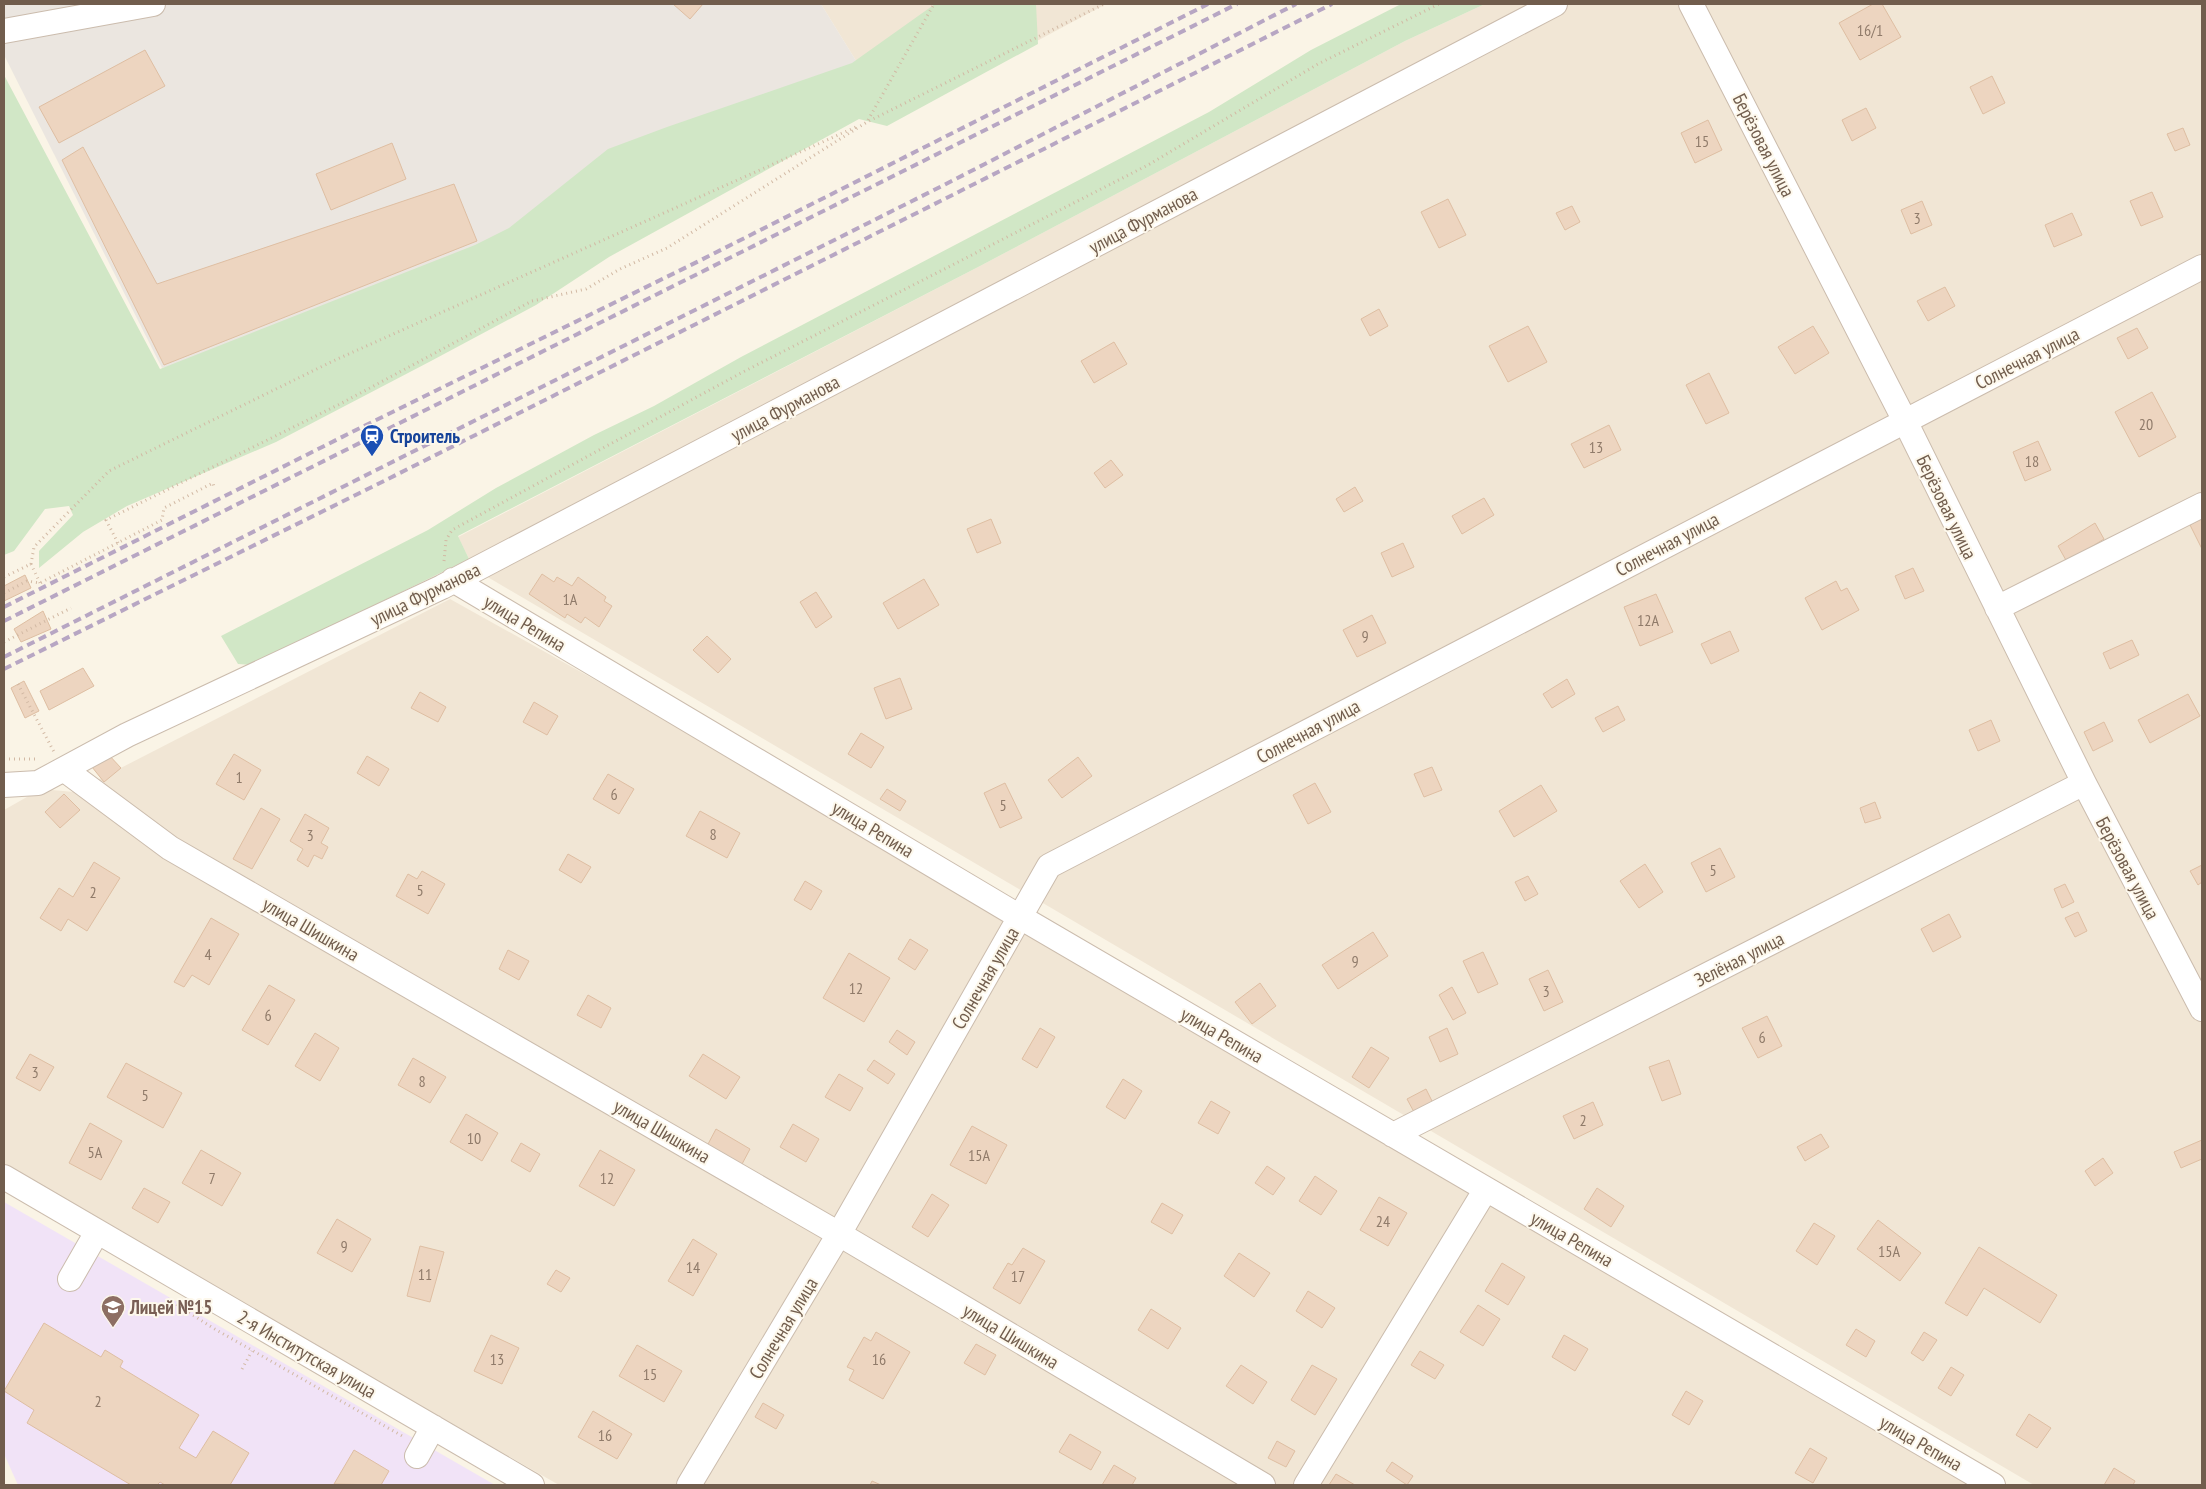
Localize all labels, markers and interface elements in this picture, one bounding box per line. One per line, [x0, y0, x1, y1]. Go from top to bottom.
house number: 16/1 [1857, 20, 1883, 40]
street label: Берёзовая улица [1728, 89, 1800, 201]
house number: 15 [1695, 131, 1709, 151]
street label: улица Фурманова [1085, 181, 1201, 259]
house number: 3 [1913, 208, 1921, 228]
street label: Солнечная улица [1971, 321, 2083, 395]
street label: улица Фурманова [727, 369, 843, 447]
house number: 20 [2139, 414, 2153, 434]
station icon: Строитель [359, 423, 385, 457]
place label: Строитель [390, 424, 460, 448]
house number: 13 [1589, 437, 1603, 457]
street label: Берёзовая улица [1911, 451, 1983, 563]
house number: 18 [2025, 451, 2039, 471]
street label: Солнечная улица [1611, 507, 1723, 581]
street label: улица Фурманова [366, 557, 484, 631]
street label: улица Репина [480, 589, 570, 657]
house number: 1А [563, 589, 578, 609]
house number: 12А [1637, 610, 1659, 630]
house number: 9 [1361, 626, 1369, 646]
street label: Солнечная улица [1252, 694, 1364, 768]
house number: 1 [235, 767, 243, 787]
house number: 6 [610, 784, 618, 804]
street label: улица Репина [828, 795, 918, 863]
house number: 5 [999, 795, 1007, 815]
street label: Берёзовая улица [2091, 813, 2165, 923]
house number: 8 [709, 824, 717, 844]
house number: 3 [306, 825, 314, 845]
house number: 5 [1709, 860, 1717, 880]
house number: 5 [416, 880, 424, 900]
house number: 2 [89, 882, 97, 902]
street label: улица Шишкина [258, 892, 364, 966]
street label: Солнечная улица [946, 923, 1024, 1033]
street label: Зелёная улица [1690, 926, 1788, 992]
house number: 4 [204, 944, 212, 964]
house number: 9 [1351, 951, 1359, 971]
house number: 12 [849, 978, 863, 998]
house number: 3 [1542, 981, 1550, 1001]
street label: улица Репина [1176, 1002, 1268, 1068]
house number: 6 [264, 1005, 272, 1025]
house number: 6 [1758, 1027, 1766, 1047]
house number: 3 [31, 1062, 39, 1082]
house number: 8 [418, 1071, 426, 1091]
house number: 5 [141, 1085, 149, 1105]
street label: улица Шишкина [609, 1094, 715, 1168]
house number: 2 [1579, 1110, 1587, 1130]
house number: 10 [467, 1128, 481, 1148]
house number: 5А [88, 1142, 103, 1162]
house number: 15А [968, 1145, 990, 1165]
house number: 7 [208, 1168, 216, 1188]
house number: 12 [600, 1168, 614, 1188]
street label: улица Репина [1526, 1206, 1618, 1272]
house number: 24 [1376, 1211, 1390, 1231]
house number: 9 [340, 1236, 348, 1256]
house number: 15А [1878, 1241, 1900, 1261]
house number: 14 [686, 1257, 700, 1277]
house number: 11 [418, 1264, 432, 1284]
house number: 17 [1011, 1266, 1025, 1286]
street label: Солнечная улица [743, 1273, 823, 1383]
school or university icon: Лицей №15 [100, 1294, 126, 1328]
place label: Лицей №15 [129, 1295, 212, 1319]
street label: улица Шишкина [959, 1298, 1063, 1374]
street label: 2-я Институтская улица [233, 1305, 381, 1403]
house number: 13 [490, 1349, 504, 1369]
house number: 16 [872, 1349, 886, 1369]
house number: 15 [643, 1364, 657, 1384]
house number: 2 [94, 1391, 102, 1411]
street label: улица Репина [1875, 1410, 1967, 1476]
house number: 16 [598, 1425, 612, 1445]

